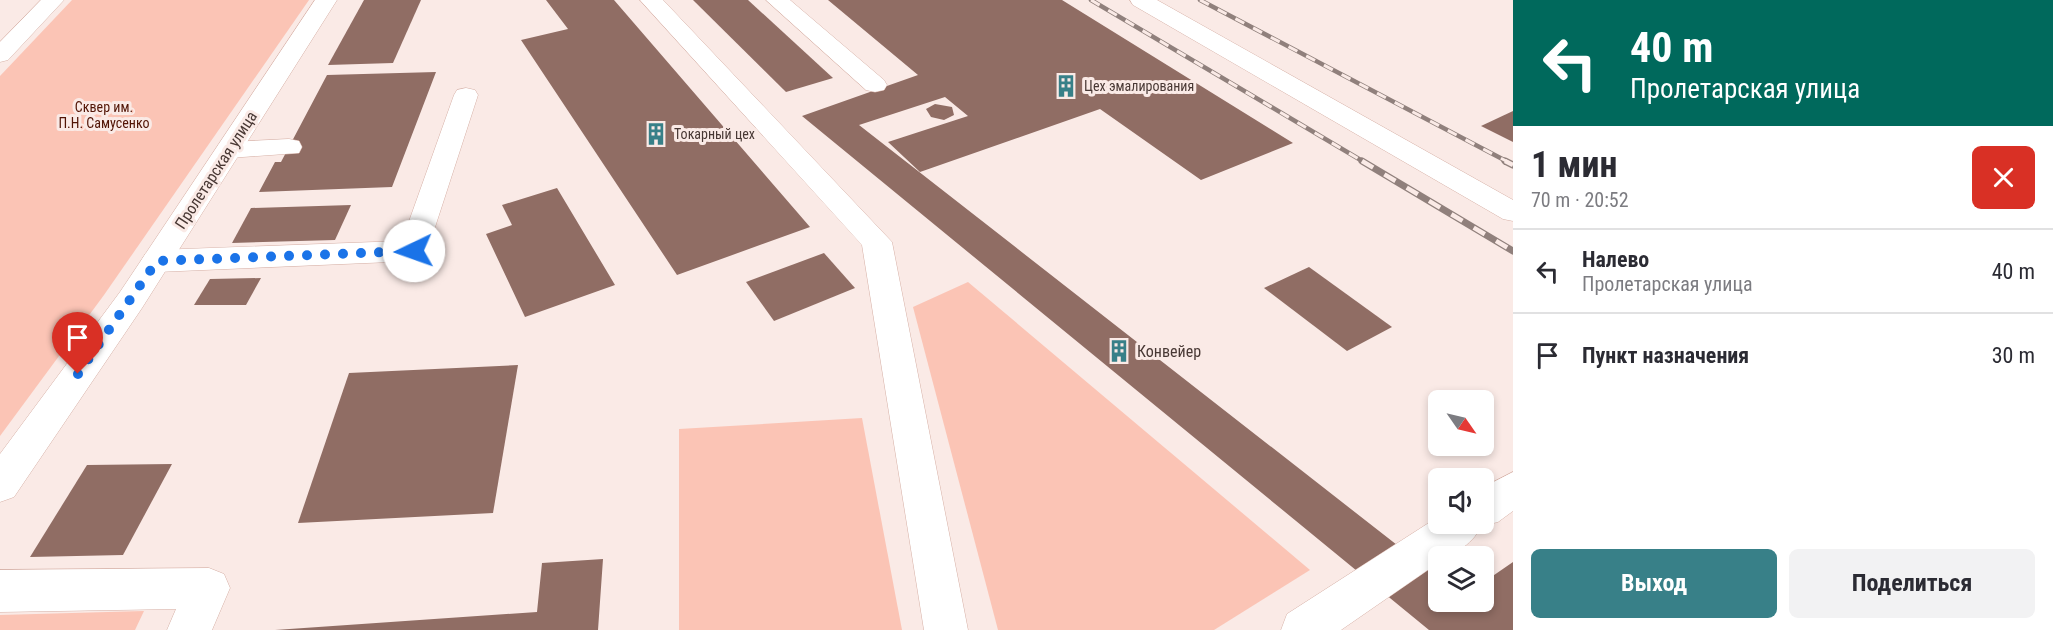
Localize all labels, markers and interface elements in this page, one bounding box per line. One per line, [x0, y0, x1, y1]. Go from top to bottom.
text: 40 m [1630, 23, 1713, 72]
icon: left [1531, 24, 1609, 102]
building icon: Цех эмалирования [1053, 73, 1079, 99]
text: Пролетарская улица [1630, 73, 1860, 105]
place label: Цех эмалирования [1084, 78, 1194, 94]
park label: Сквер им. П.Н. Самусенко [58, 99, 150, 131]
street label: Пролетарская улица [171, 108, 261, 232]
building icon: Токарный цех [643, 121, 669, 147]
place label: Токарный цех [674, 126, 755, 142]
text: 1 мин [1531, 144, 1617, 186]
button: close [1972, 146, 2035, 209]
text: 70 m · 20:52 [1531, 188, 1629, 212]
position arrow [382, 219, 446, 283]
text: Налево [1582, 247, 1649, 272]
icon: left [1531, 255, 1564, 288]
text: 40 m [1992, 259, 2035, 284]
text: Пролетарская улица [1582, 272, 1752, 296]
pin [52, 312, 103, 374]
icon: arrive [61, 321, 94, 354]
building icon: Конвейер [1106, 338, 1132, 364]
icon: arrive [1531, 339, 1564, 372]
place label: Конвейер [1137, 342, 1201, 361]
text: Пункт назначения [1582, 343, 1749, 368]
text: 30 m [1992, 343, 2035, 368]
north arrow [1428, 390, 1494, 456]
map controls [1428, 390, 1494, 612]
button: sound [1428, 468, 1494, 534]
button: layers [1428, 546, 1494, 612]
button: Выход [1531, 549, 1777, 618]
button: Поделиться [1789, 549, 2035, 618]

